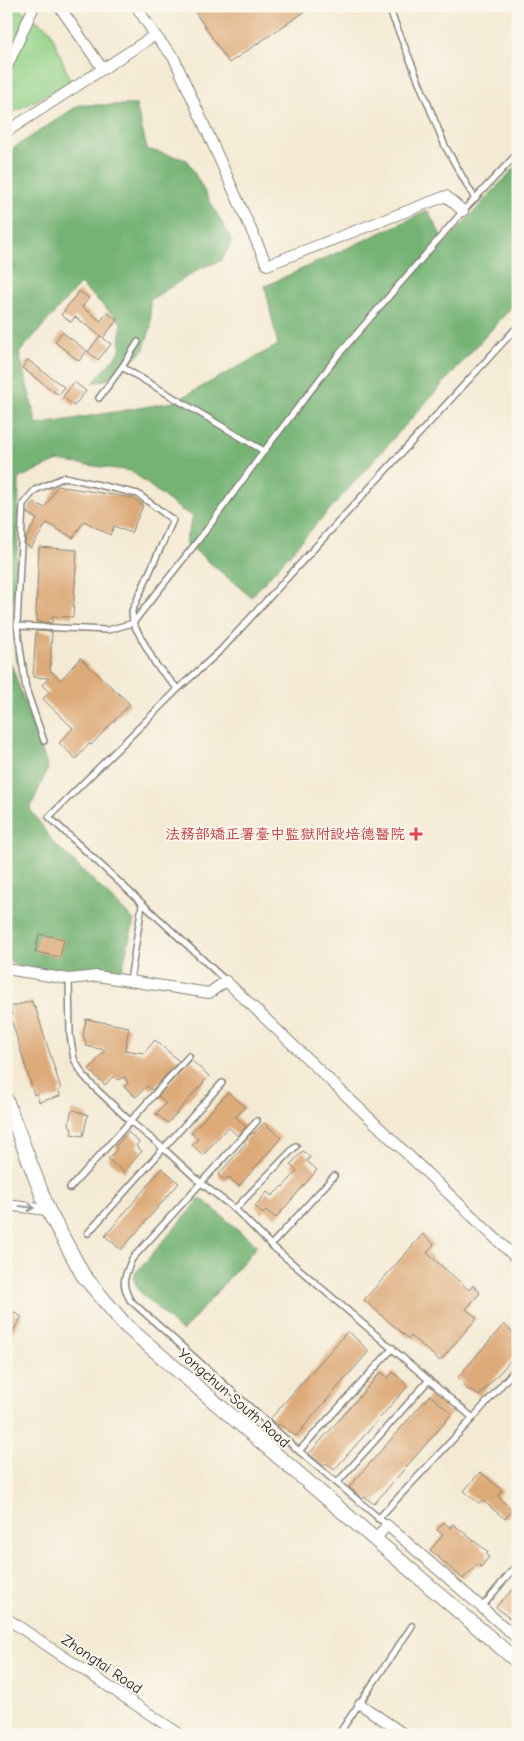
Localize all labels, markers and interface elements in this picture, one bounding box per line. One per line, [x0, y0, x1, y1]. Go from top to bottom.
place label: 法務部矯正署臺中監獄附設培德醫院 [165, 825, 405, 843]
marker: 法務部矯正署臺中監獄附設培德醫院 [409, 827, 423, 841]
one-way arrow [19, 1203, 35, 1213]
street label: Yongchun South Road [174, 1345, 294, 1451]
street label: Zhongtai Road [58, 1630, 146, 1698]

